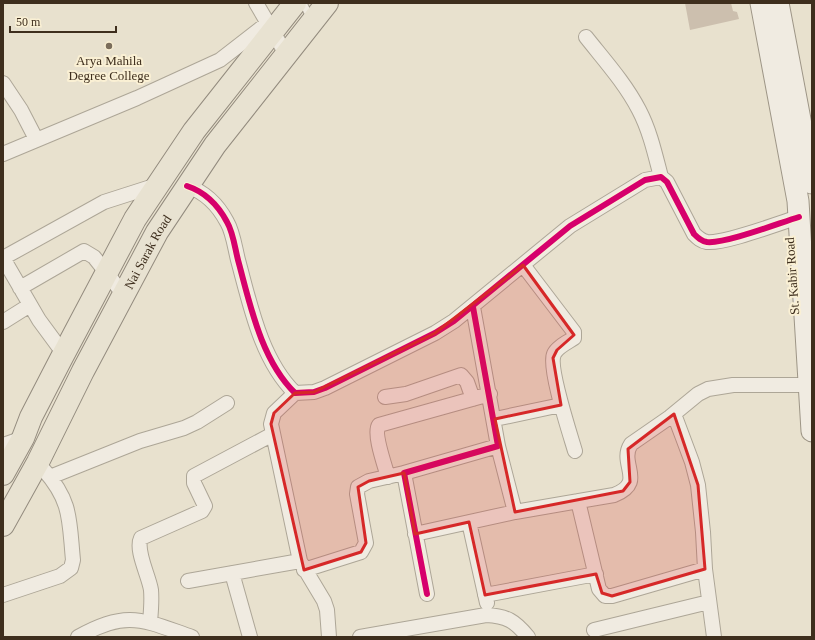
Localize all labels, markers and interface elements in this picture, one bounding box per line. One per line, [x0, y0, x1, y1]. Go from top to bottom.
scale bar [10, 8, 116, 34]
text: 50 m [16, 15, 41, 29]
marker: Arya Mahila Degree College [104, 41, 114, 51]
place label: Arya Mahila Degree College [68, 53, 150, 83]
street label: Nai Sarak Road [121, 212, 174, 291]
street label: St. Kabir Road [782, 236, 802, 315]

